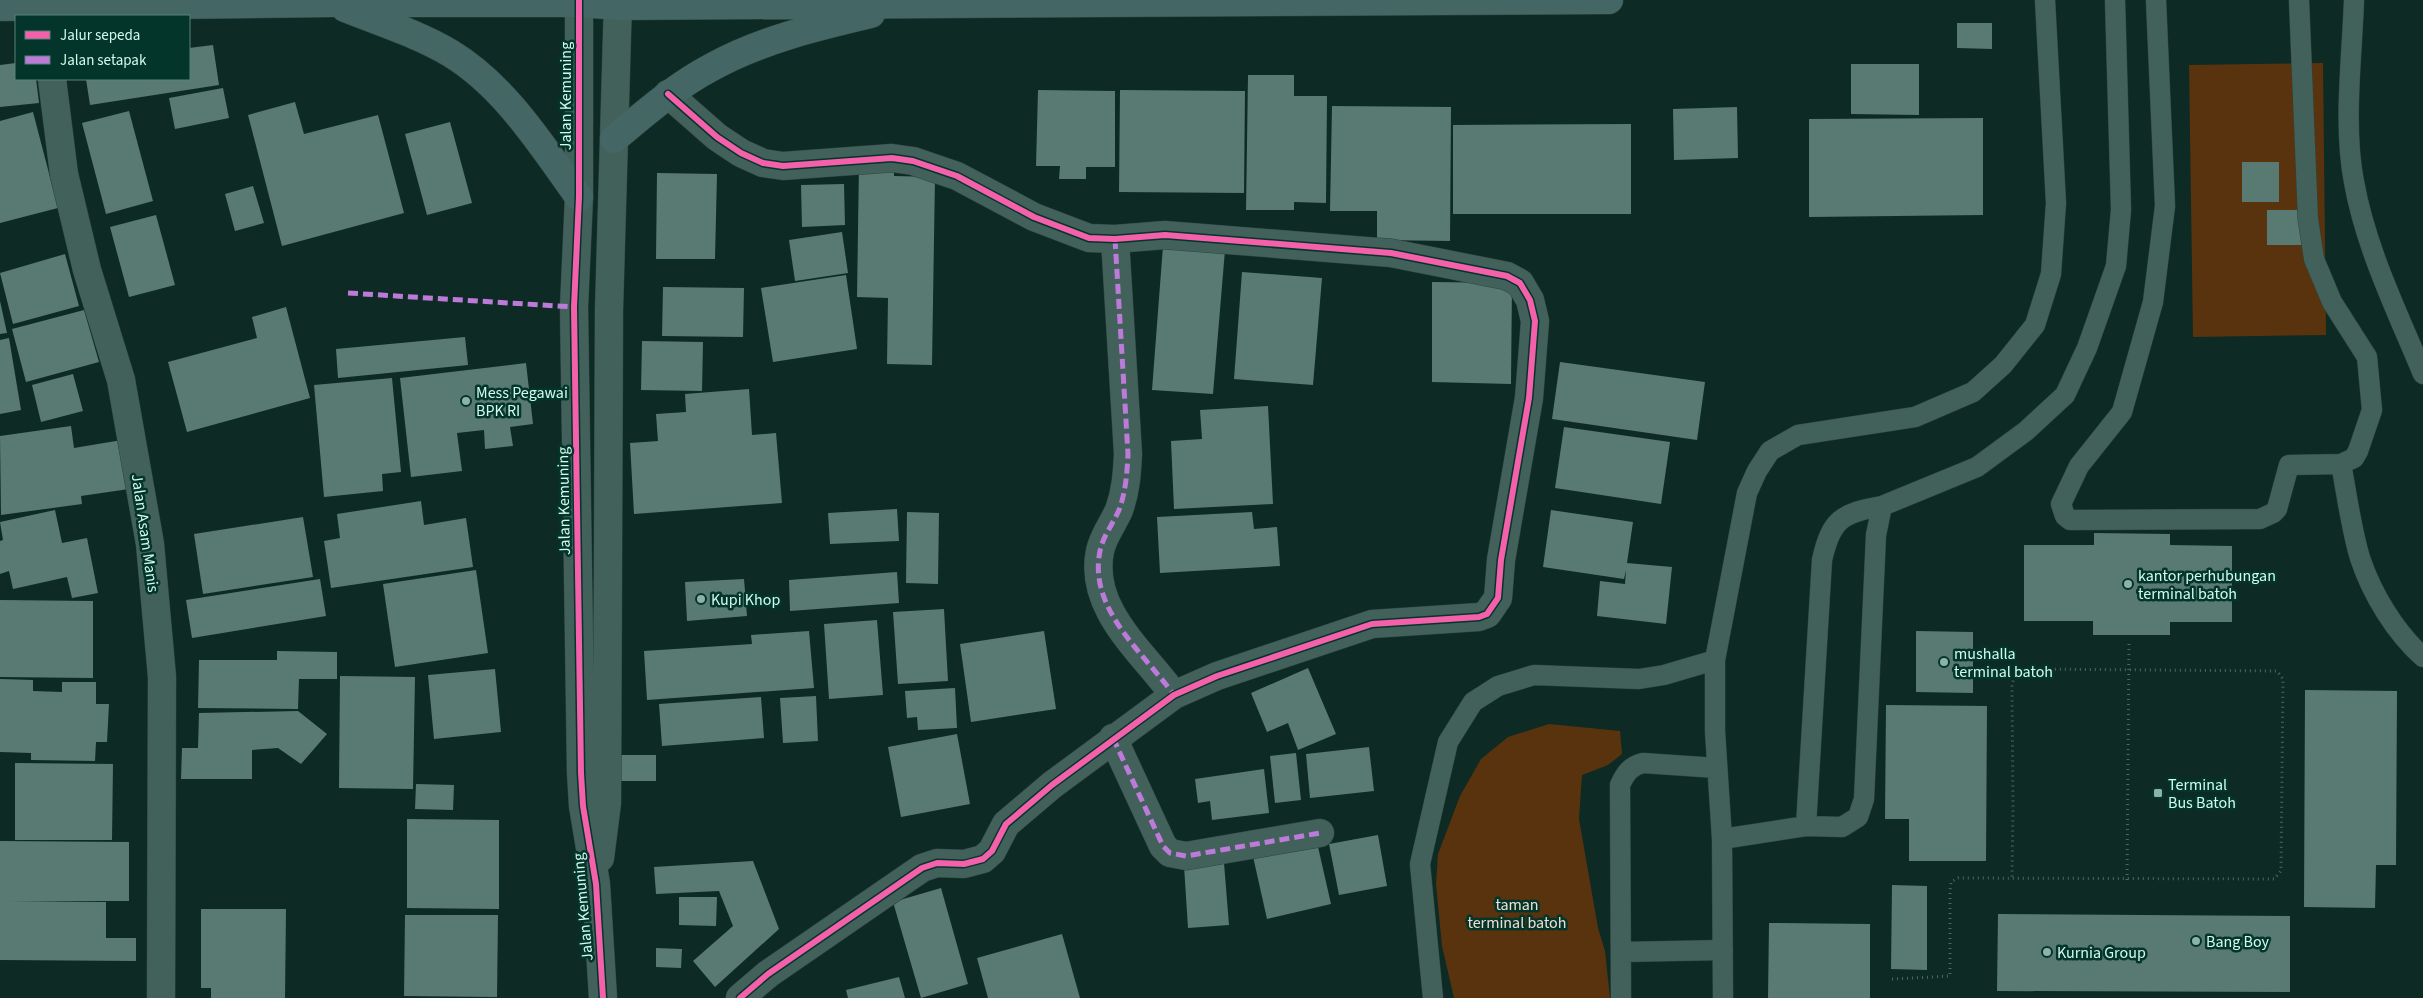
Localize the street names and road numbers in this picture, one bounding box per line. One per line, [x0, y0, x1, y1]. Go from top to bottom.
street label: Jalan Kemuning [555, 42, 577, 150]
street label: Jalan Kemuning [552, 447, 576, 555]
street label: Jalan Asam Manis [126, 473, 164, 594]
street label: Jalan Kemuning [567, 852, 599, 962]

